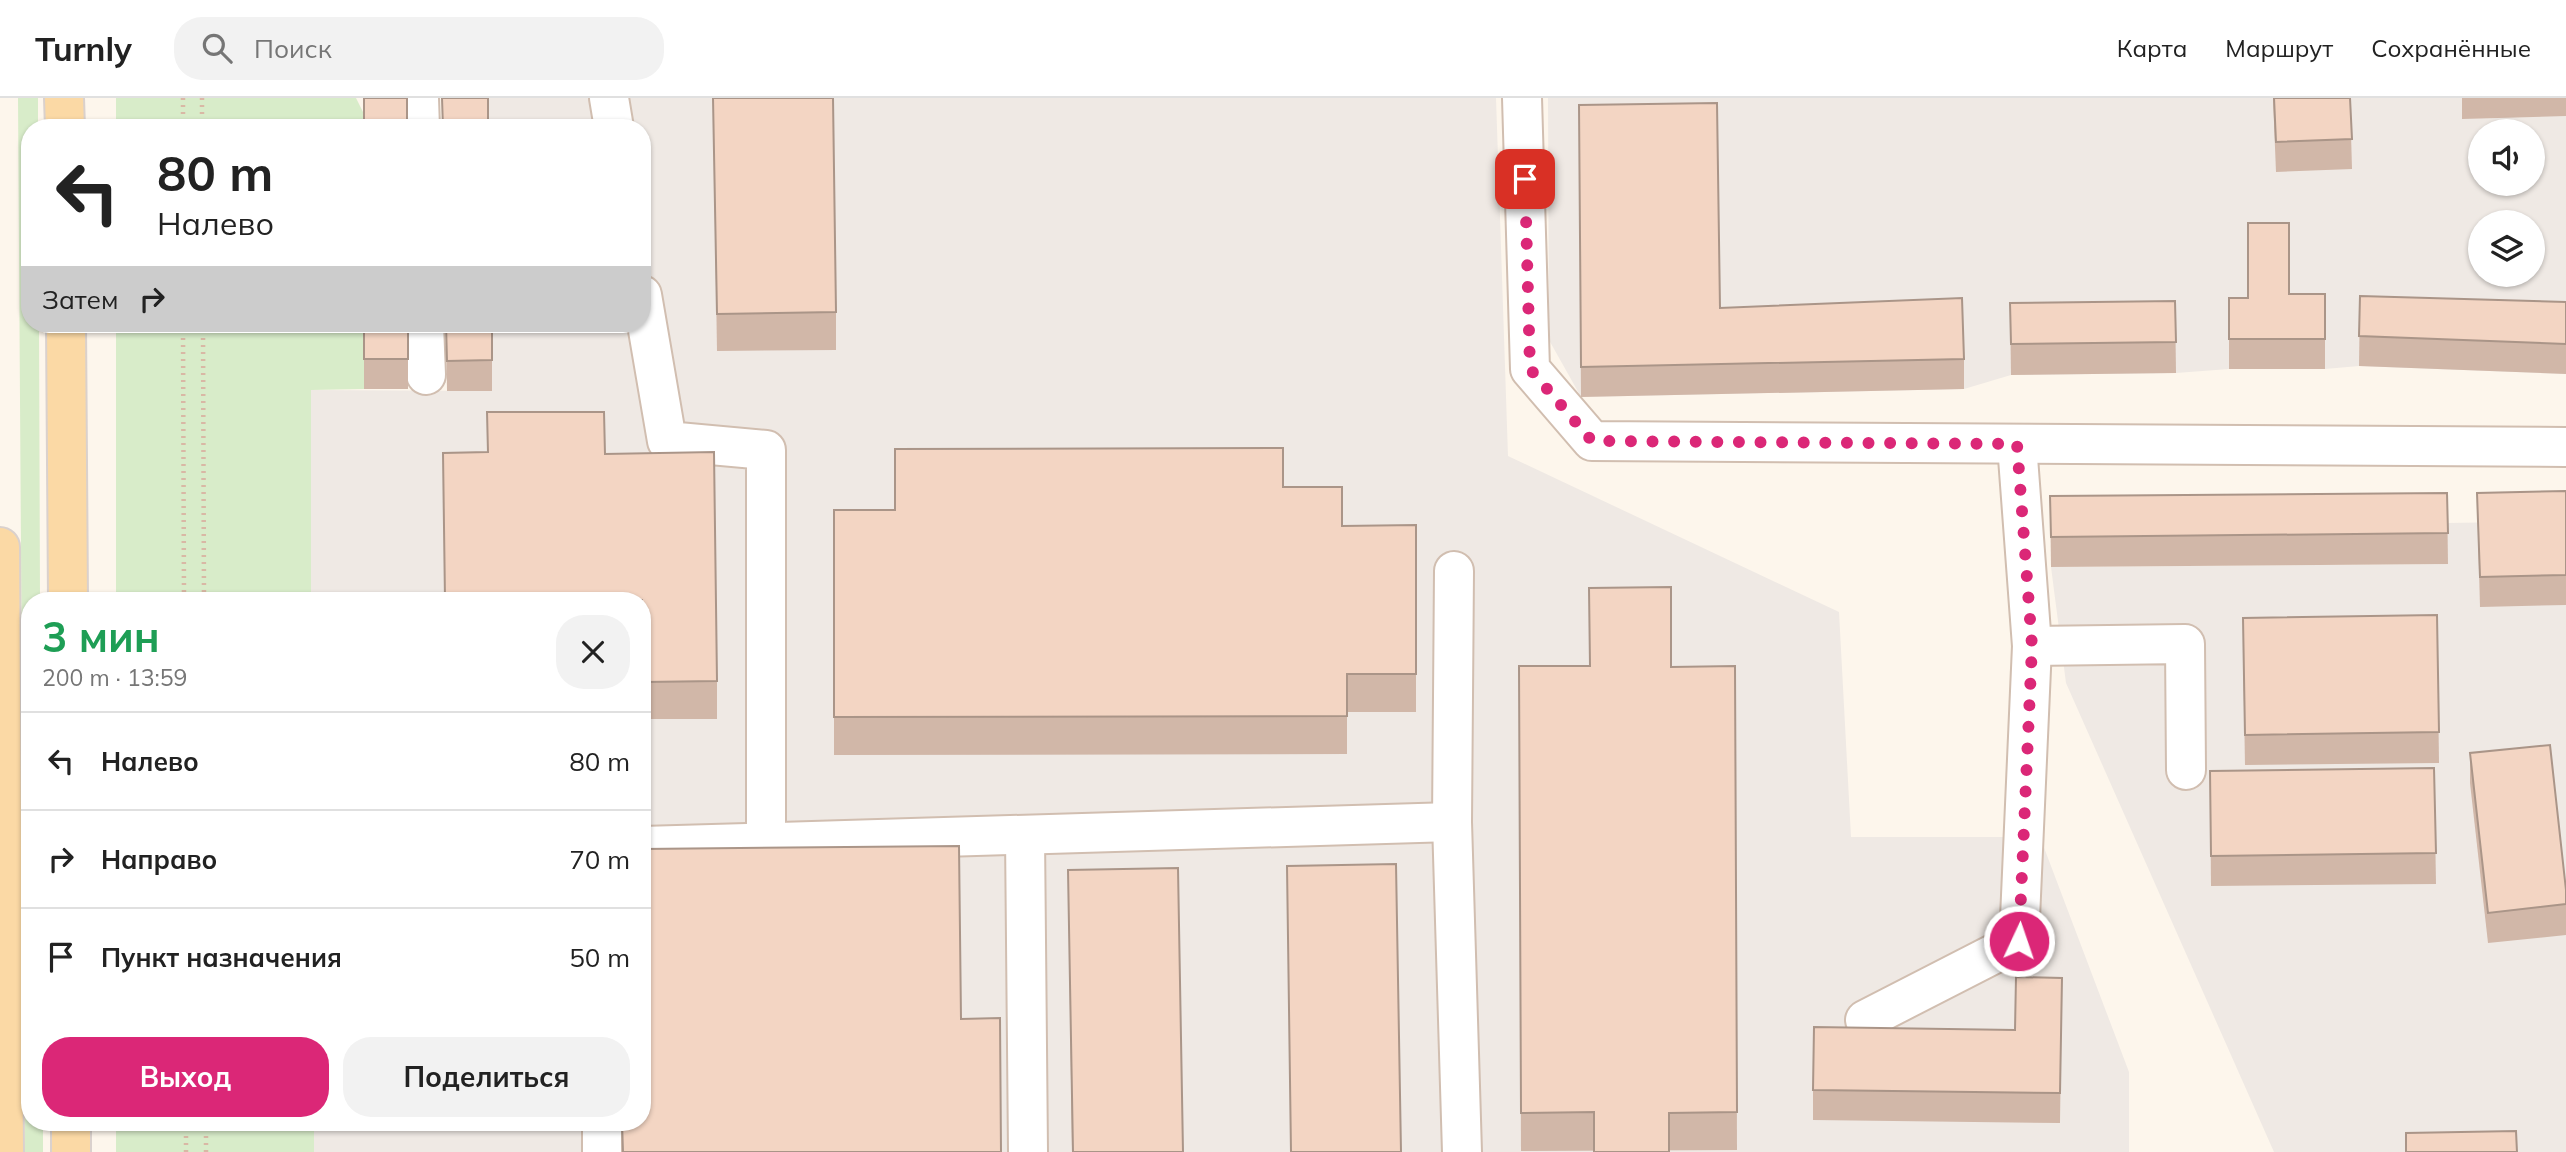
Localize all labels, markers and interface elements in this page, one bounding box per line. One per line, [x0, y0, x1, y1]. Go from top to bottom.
search box [174, 17, 664, 80]
text: Turnly [35, 28, 132, 69]
icon: search [198, 29, 236, 67]
text: Поиск [254, 32, 332, 65]
text: Карта [2117, 33, 2187, 63]
text: Маршрут [2225, 33, 2333, 63]
text: Сохранённые [2371, 33, 2531, 63]
map controls [2468, 119, 2545, 287]
button: sound [2468, 119, 2545, 196]
text: 80 m [157, 142, 273, 203]
icon: left [42, 147, 133, 238]
pin [1495, 149, 1555, 209]
icon: arrive [1506, 160, 1544, 198]
text: Налево [157, 203, 274, 243]
button: layers [2468, 210, 2545, 287]
icon: right [133, 280, 171, 318]
text: Затем [42, 283, 119, 316]
text: 3 мин [42, 610, 160, 663]
button: close [556, 615, 630, 689]
text: 200 m · 13:59 [42, 663, 187, 692]
icon: left [42, 742, 80, 780]
text: Налево [101, 745, 199, 778]
text: 80 m [569, 745, 630, 778]
icon: right [42, 840, 80, 878]
text: Направо [101, 843, 217, 876]
text: 70 m [569, 843, 630, 876]
position arrow [1982, 904, 2056, 978]
icon: arrive [42, 938, 80, 976]
text: Пункт назначения [101, 941, 342, 974]
text: 50 m [569, 941, 630, 974]
button: Выход [42, 1037, 329, 1117]
button: Поделиться [343, 1037, 630, 1117]

